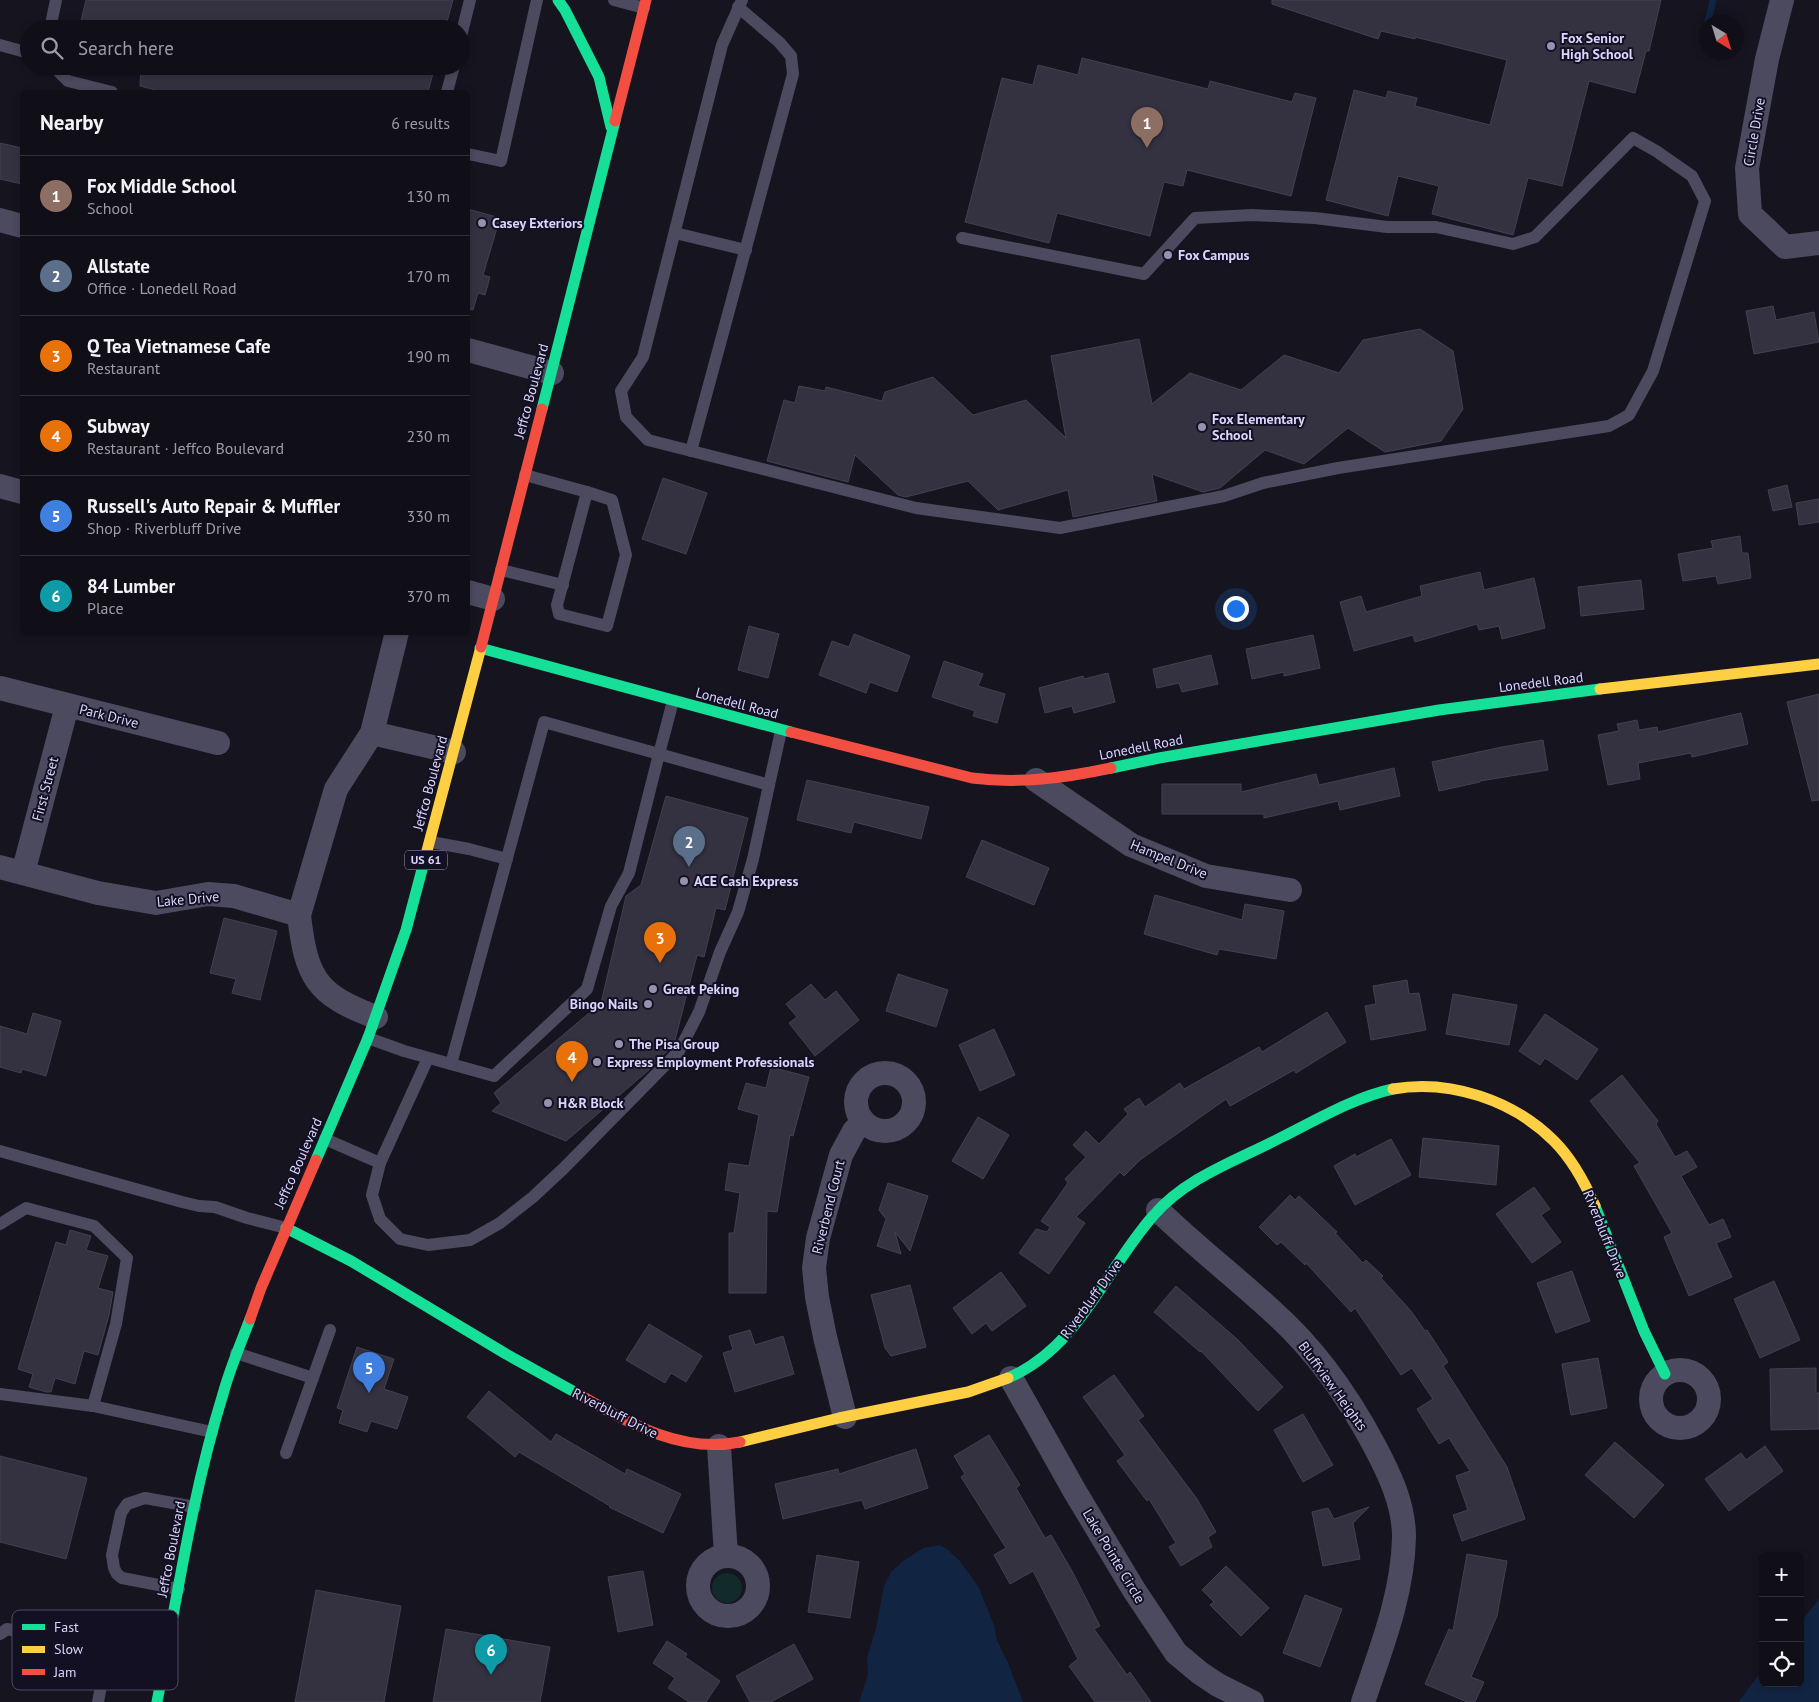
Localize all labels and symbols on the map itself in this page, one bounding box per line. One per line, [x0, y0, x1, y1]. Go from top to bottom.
north arrow [1699, 15, 1744, 60]
place label: Fox Senior High School [1561, 29, 1634, 63]
marker: Fox Senior High School [1545, 40, 1557, 52]
street label: Circle Drive [1739, 96, 1769, 168]
pin: 1 [1131, 107, 1163, 148]
place label: Casey Exteriors [492, 214, 583, 232]
marker: Casey Exteriors [476, 217, 488, 229]
place label: Fox Campus [1178, 246, 1250, 264]
marker: Fox Campus [1162, 249, 1174, 261]
street label: Jeffco Boulevard [509, 342, 552, 441]
place label: Fox Elementary School [1212, 410, 1305, 444]
marker: Fox Elementary School [1196, 421, 1208, 433]
your location [1223, 596, 1249, 622]
street label: Lonedell Road [1498, 668, 1584, 696]
street label: Lonedell Road [694, 683, 780, 723]
street label: Park Drive [77, 700, 141, 732]
street label: Lonedell Road [1098, 730, 1184, 764]
street label: Jeffco Boulevard [408, 734, 451, 833]
street label: First Street [28, 755, 62, 823]
pin: 2 [673, 826, 705, 867]
street label: Hampel Drive [1128, 835, 1210, 883]
road number: US 61 [405, 850, 447, 870]
place label: ACE Cash Express [694, 872, 798, 890]
marker: ACE Cash Express [678, 875, 690, 887]
street label: Lake Drive [156, 887, 220, 911]
pin: 3 [644, 922, 676, 963]
place label: Great Peking [663, 980, 739, 998]
marker: Great Peking [647, 983, 659, 995]
place label: Bingo Nails [570, 995, 638, 1013]
marker: Bingo Nails [642, 998, 654, 1010]
place label: The Pisa Group [629, 1035, 720, 1053]
marker: The Pisa Group [613, 1038, 625, 1050]
pin: 4 [556, 1041, 588, 1082]
place label: Express Employment Professionals [607, 1053, 815, 1071]
marker: Express Employment Professionals [591, 1056, 603, 1068]
place label: H&R Block [558, 1094, 623, 1112]
marker: H&R Block [542, 1097, 554, 1109]
street label: Jeffco Boulevard [270, 1115, 326, 1212]
street label: Riverbend Court [808, 1158, 848, 1256]
street label: Riverbluff Drive [1579, 1187, 1631, 1281]
street label: Riverbluff Drive [1056, 1256, 1126, 1342]
street label: Bluffview Heights [1295, 1338, 1371, 1434]
pin: 5 [353, 1352, 385, 1393]
street label: Riverbluff Drive [569, 1384, 661, 1442]
street label: Jeffco Boulevard [153, 1500, 189, 1599]
street label: Lake Pointe Circle [1079, 1506, 1149, 1606]
legend [12, 1610, 178, 1690]
text: Fast [54, 1618, 79, 1636]
pin: 6 [475, 1634, 507, 1675]
text: Slow [54, 1640, 84, 1658]
text: Jam [53, 1663, 76, 1681]

